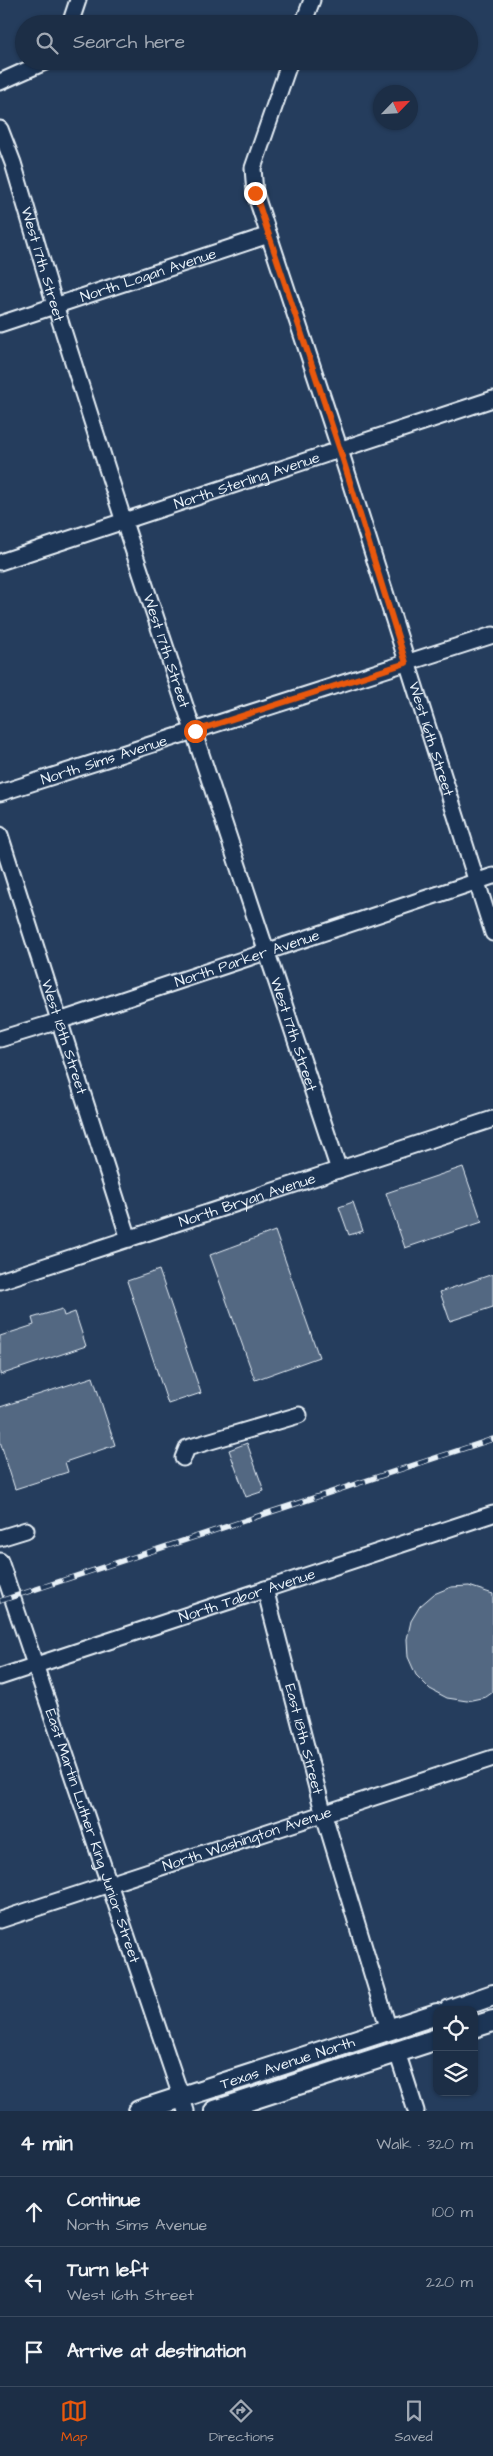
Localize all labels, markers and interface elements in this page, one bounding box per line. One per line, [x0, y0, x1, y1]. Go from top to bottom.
search box [15, 15, 478, 70]
icon: search [33, 29, 61, 57]
text: Search here [73, 29, 185, 56]
north arrow [373, 85, 418, 130]
route end [244, 182, 267, 205]
street label: West 17th Street [16, 204, 70, 324]
street label: North Logan Avenue [77, 243, 219, 308]
street label: North Sterling Avenue [171, 447, 323, 515]
street label: West 17th Street [138, 591, 195, 711]
street label: West 16th Street [403, 679, 459, 799]
route start [184, 720, 207, 743]
street label: North Sims Avenue [38, 730, 170, 790]
street label: North Parker Avenue [172, 925, 322, 993]
street label: West 17th Street [265, 975, 322, 1094]
street label: West 18th Street [36, 977, 92, 1097]
street label: North Bryan Avenue [176, 1168, 318, 1233]
street label: North Tabor Avenue [176, 1564, 318, 1628]
street label: East 18th Street [279, 1681, 328, 1797]
street label: East Martin Luther King Junior Street [40, 1706, 145, 1966]
street label: North Washington Avenue [160, 1802, 334, 1877]
map controls [433, 2006, 478, 2096]
button: locate [433, 2006, 478, 2051]
street label: Texas Avenue North [218, 2031, 358, 2095]
button: layers [433, 2051, 478, 2096]
text: 4 min [20, 2129, 73, 2158]
text: Walk · 320 m [376, 2133, 473, 2155]
text: Continue [67, 2187, 141, 2214]
icon: ahead [20, 2198, 48, 2226]
text: 100 m [432, 2201, 473, 2223]
text: North Sims Avenue [67, 2214, 207, 2236]
text: Turn left [67, 2257, 148, 2284]
icon: left [20, 2268, 48, 2296]
text: 220 m [426, 2271, 473, 2293]
text: West 16th Street [67, 2284, 194, 2306]
icon: arrive [20, 2338, 48, 2366]
text: Arrive at destination [67, 2338, 246, 2365]
tab: Map [60, 2397, 88, 2447]
tab: Directions [209, 2397, 274, 2447]
tab: Saved [395, 2397, 433, 2447]

